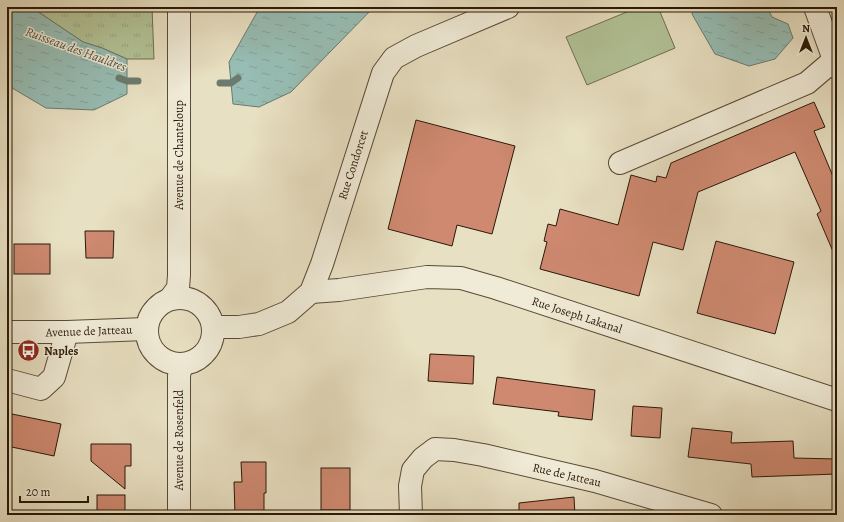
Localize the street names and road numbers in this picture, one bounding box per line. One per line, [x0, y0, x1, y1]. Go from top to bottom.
street label: Avenue de Chanteloup [171, 100, 187, 211]
street label: Rue Condorcet [334, 128, 372, 202]
street label: Rue Joseph Lakanal [530, 293, 624, 337]
street label: Avenue de Jatteau [44, 321, 133, 341]
street label: Avenue de Rosenfeld [171, 389, 187, 491]
street label: Rue de Jatteau [531, 459, 603, 491]

